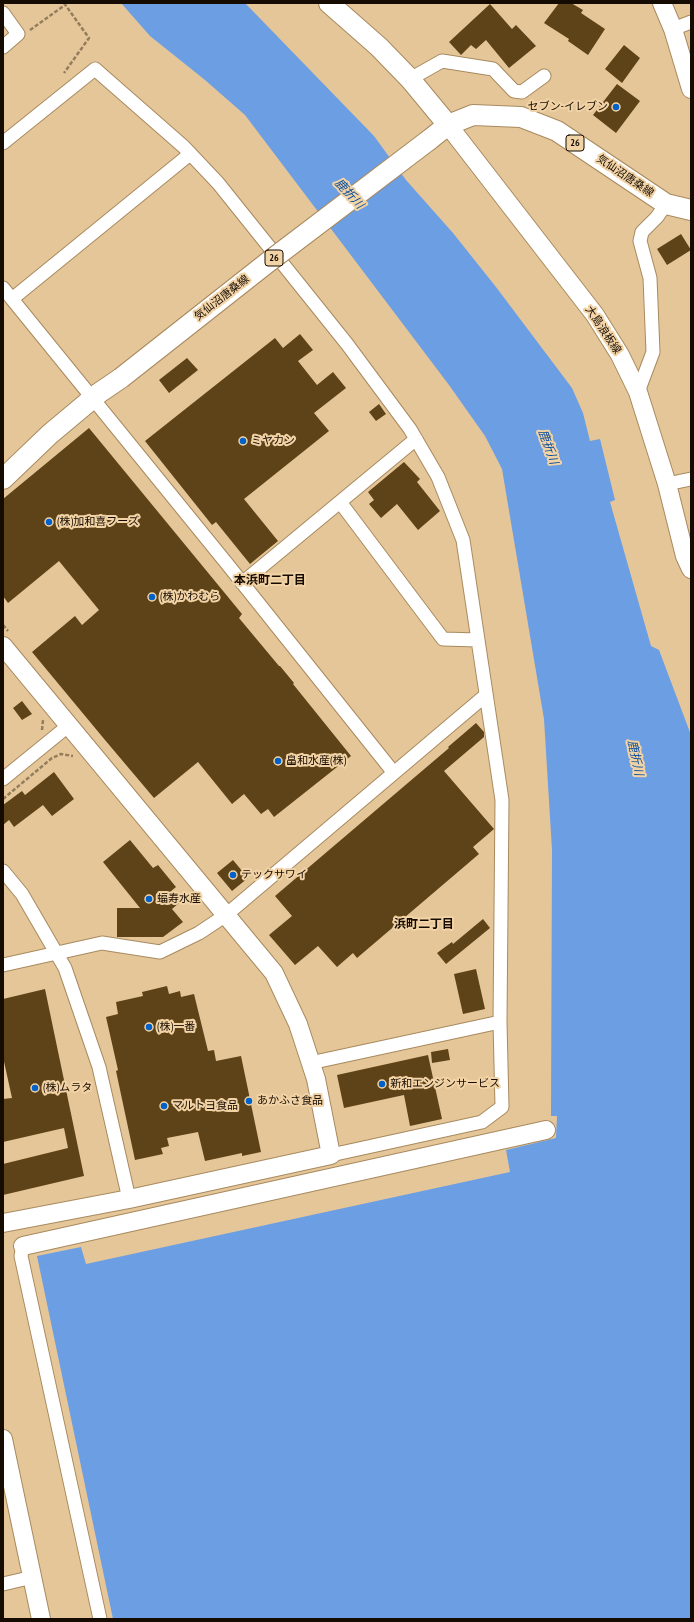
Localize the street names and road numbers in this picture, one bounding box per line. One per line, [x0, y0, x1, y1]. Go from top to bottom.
road number: 26 [566, 135, 584, 151]
street label: 気仙沼唐桑線 [594, 152, 656, 200]
road number: 26 [265, 250, 283, 266]
street label: 気仙沼唐桑線 [192, 272, 252, 324]
street label: 大島浪板線 [582, 304, 624, 356]

